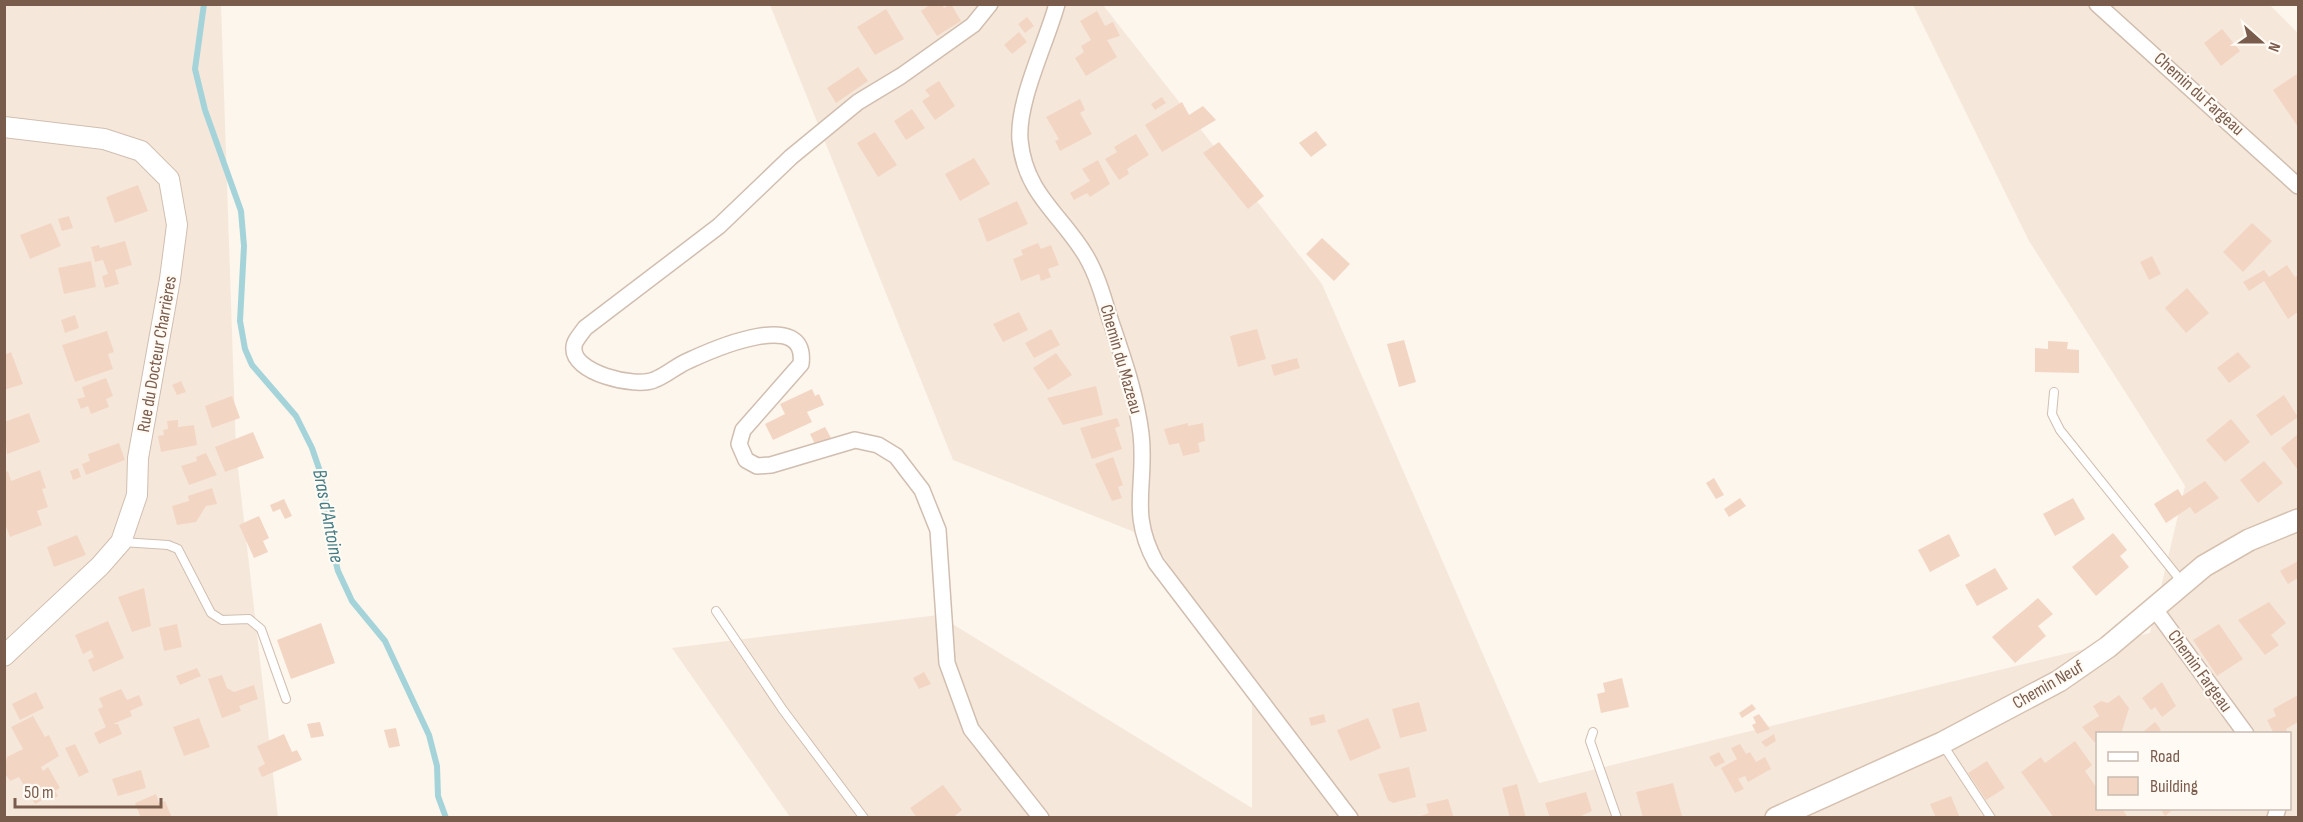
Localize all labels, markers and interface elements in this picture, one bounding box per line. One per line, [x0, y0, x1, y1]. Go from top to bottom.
north arrow [2231, 12, 2291, 72]
text: N [2263, 39, 2284, 54]
street label: Chemin du Fargeau [2150, 48, 2248, 140]
street label: Rue du Docteur Charrières [133, 274, 181, 434]
street label: Chemin du Mazeau [1095, 302, 1147, 416]
water label: Bras d'Antoine [307, 467, 349, 565]
street label: Chemin Fargeau [2163, 626, 2237, 716]
street label: Chemin Neuf [2009, 656, 2088, 714]
legend [2096, 732, 2291, 810]
text: Road [2150, 746, 2180, 767]
scale bar [15, 771, 160, 809]
text: Building [2150, 776, 2198, 797]
text: 50 m [24, 782, 54, 803]

